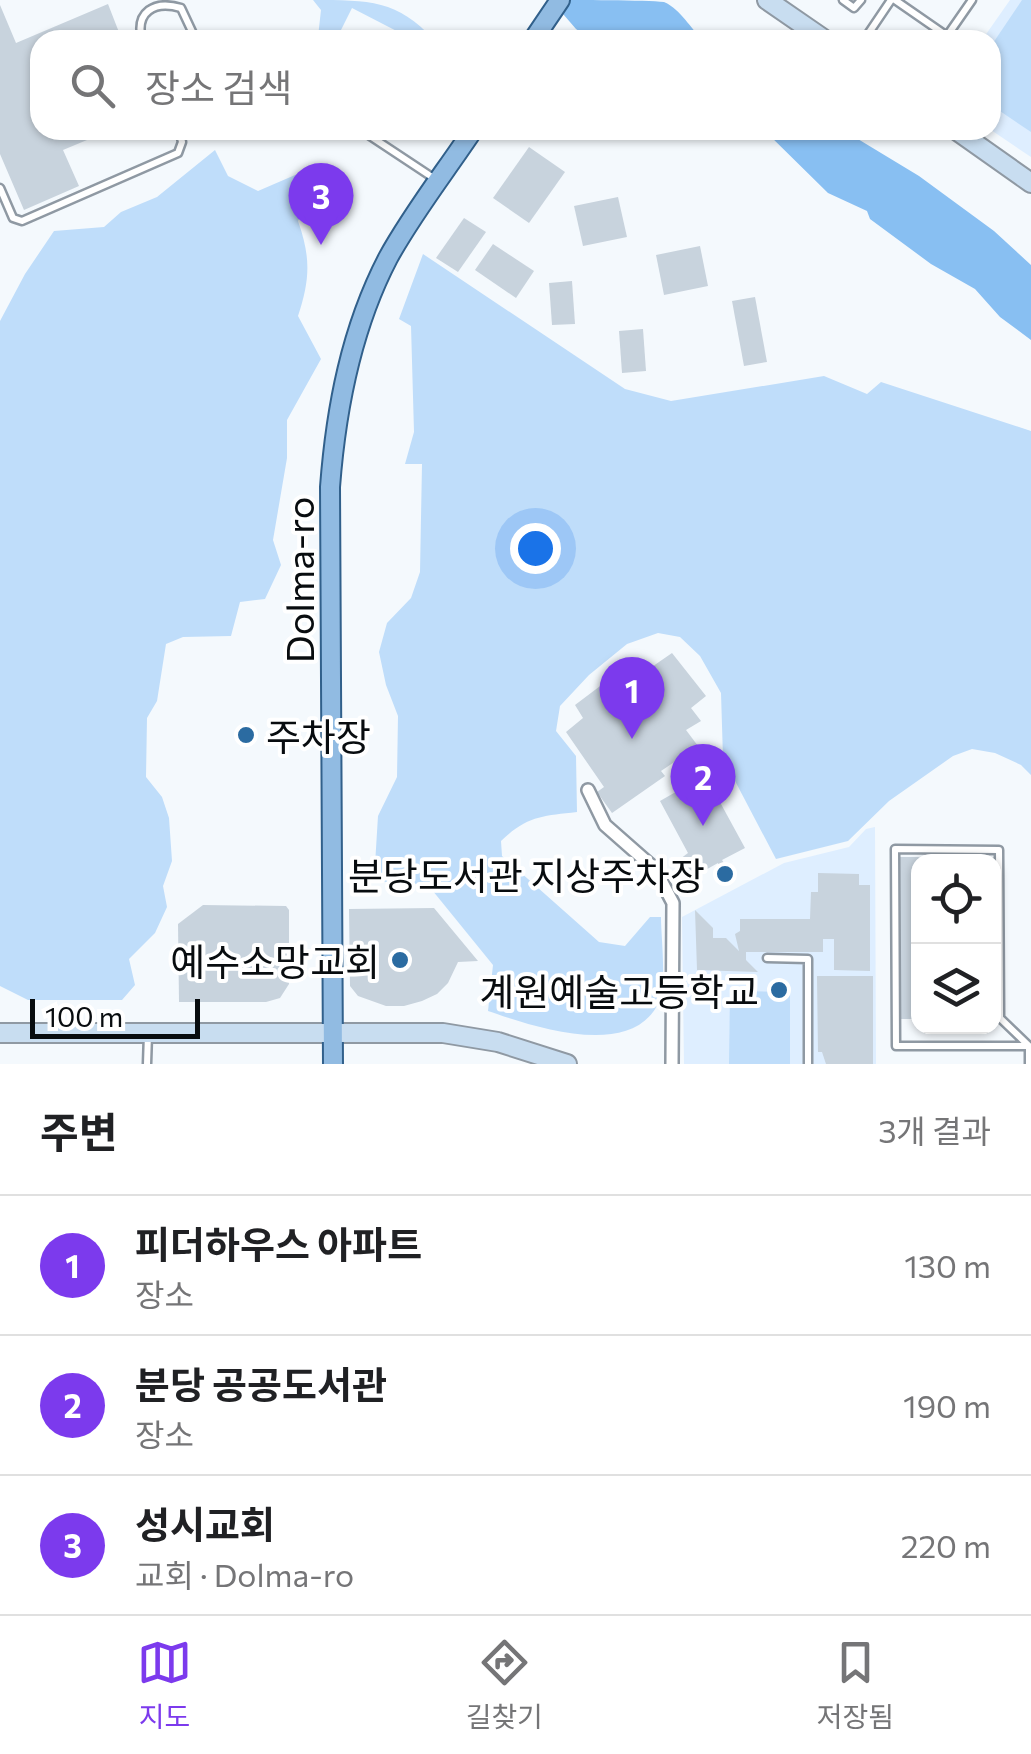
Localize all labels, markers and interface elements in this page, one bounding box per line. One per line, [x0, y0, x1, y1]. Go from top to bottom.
search box [30, 30, 1001, 140]
icon: search [65, 58, 120, 113]
text: 장소 검색 [145, 63, 292, 110]
pin: 3 [288, 162, 354, 245]
street label: Dolma-ro [275, 497, 322, 663]
your location [510, 523, 561, 574]
pin: 1 [600, 656, 664, 739]
place label: 주차장 [266, 712, 371, 759]
marker: 주차장 [235, 724, 257, 746]
pin: 2 [670, 744, 736, 826]
place label: 분당도서관 지상주차장 [348, 851, 705, 898]
map controls [911, 854, 1001, 1034]
button: locate [911, 854, 1001, 944]
marker: 분당도서관 지상주차장 [714, 863, 736, 885]
place label: 예수소망교회 [170, 937, 380, 984]
button: layers [911, 944, 1001, 1034]
marker: 예수소망교회 [389, 949, 411, 971]
place label: 계원예술고등학교 [479, 967, 759, 1014]
marker: 계원예술고등학교 [768, 979, 790, 1001]
scale bar [30, 994, 200, 1038]
text: 100 m [45, 999, 123, 1033]
text: 주변 [40, 1105, 117, 1157]
text: 3개 결과 [878, 1110, 991, 1150]
text: 피더하우스 아파트 [135, 1220, 422, 1267]
text: 1 [65, 1245, 80, 1285]
text: 130 m [904, 1245, 991, 1285]
text: 장소 [135, 1274, 194, 1314]
text: 분당 공공도서관 [135, 1360, 387, 1407]
text: 2 [63, 1385, 82, 1425]
text: 190 m [903, 1385, 991, 1425]
text: 장소 [135, 1414, 194, 1454]
text: 성시교회 [135, 1500, 275, 1547]
text: 3 [63, 1525, 82, 1565]
text: 220 m [901, 1525, 991, 1565]
text: 교회 · Dolma-ro [135, 1554, 354, 1594]
tab: 지도 [137, 1635, 192, 1735]
tab: 길찾기 [466, 1635, 543, 1735]
tab: 저장됨 [817, 1635, 894, 1735]

